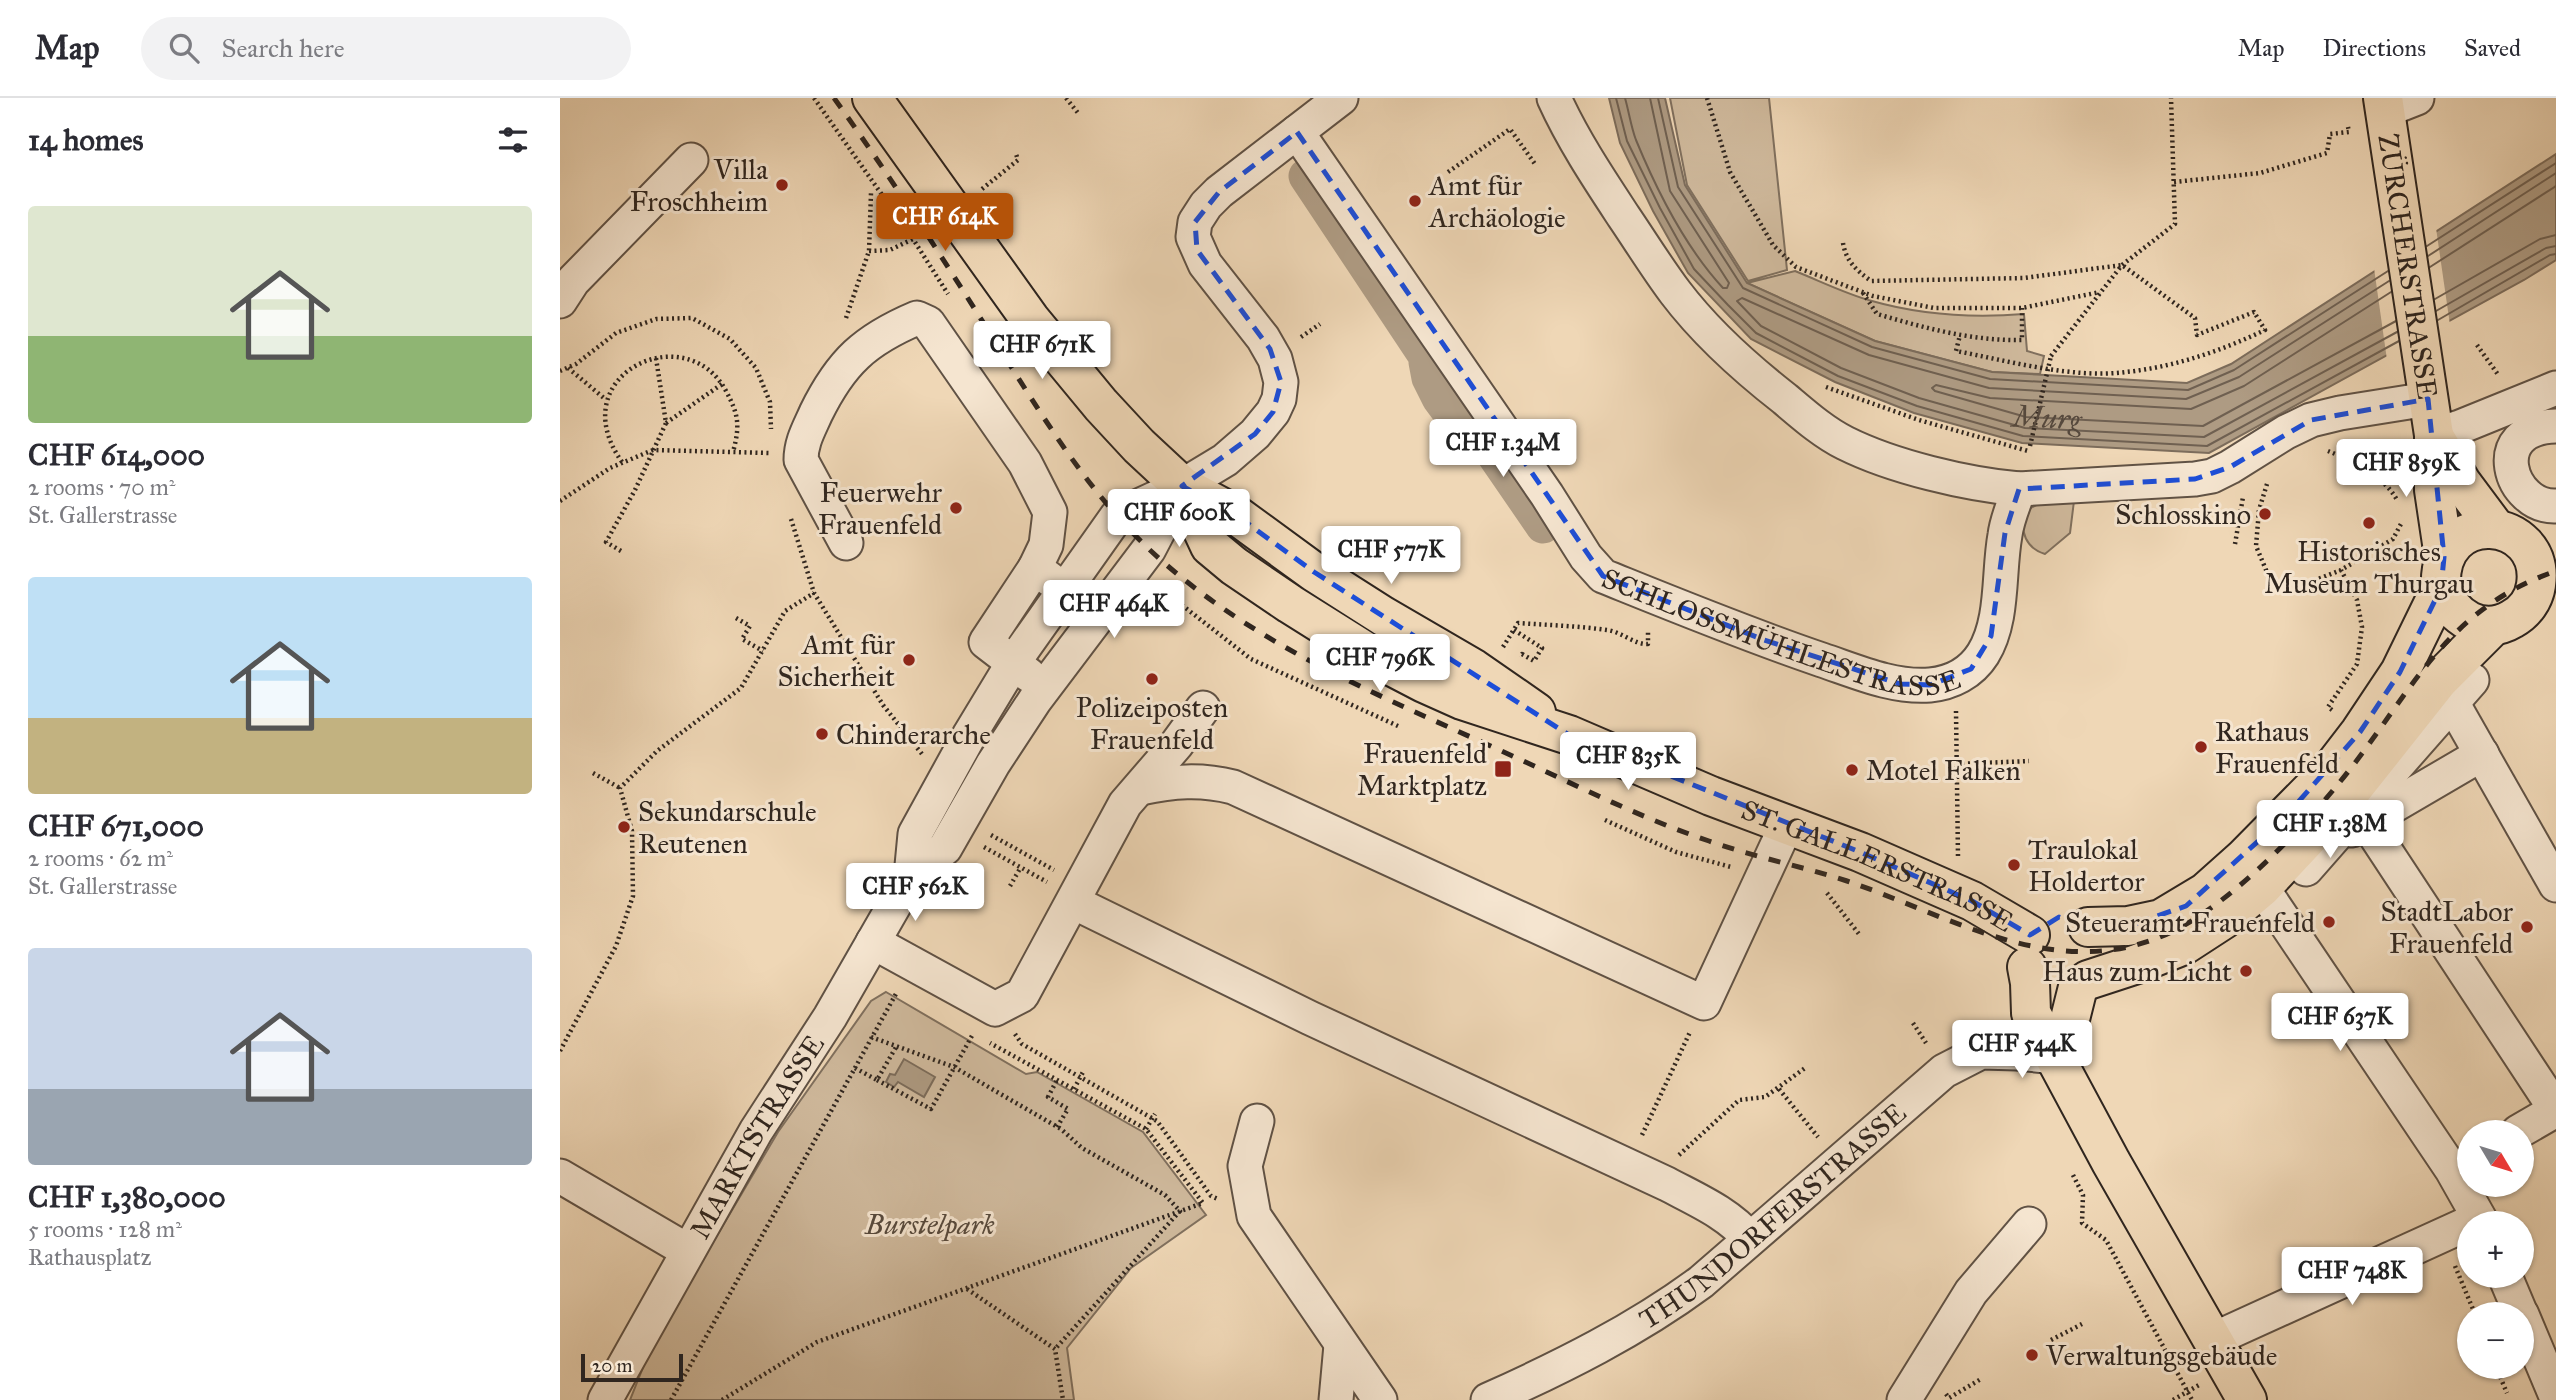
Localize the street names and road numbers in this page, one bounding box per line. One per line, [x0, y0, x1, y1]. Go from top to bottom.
street label: ZÜRCHERSTRASSE [2371, 131, 2445, 401]
street label: SCHLOSSMÜHLESTRASSE [1597, 560, 1965, 704]
street label: ST. GALLERSTRASSE [1737, 792, 2020, 939]
street label: MARKTSTRASSE [682, 1028, 832, 1245]
street label: THUNDORFERSTRASSE [1633, 1095, 1913, 1337]

